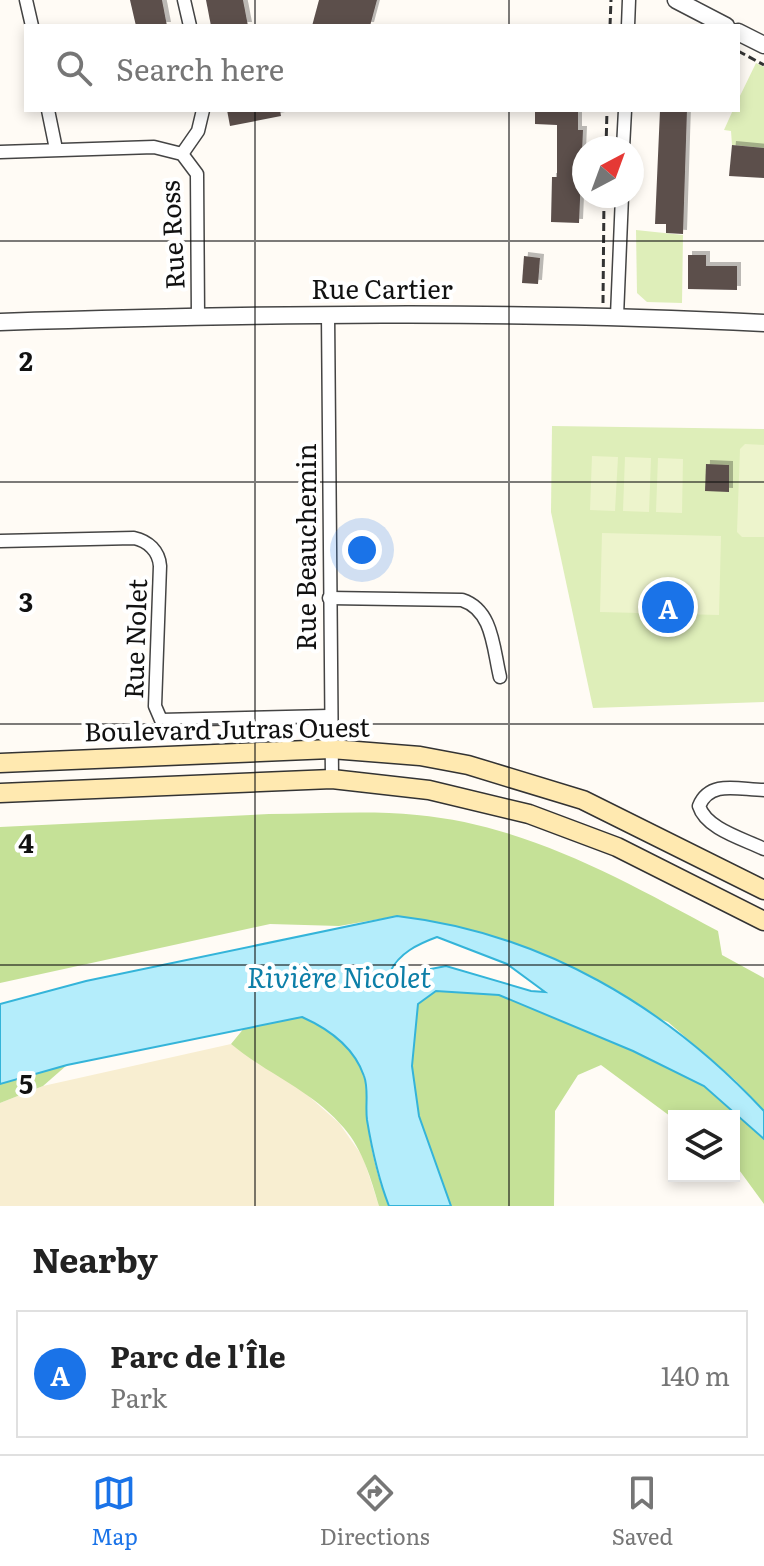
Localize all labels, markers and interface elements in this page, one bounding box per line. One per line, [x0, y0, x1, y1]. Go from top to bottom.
search box [24, 24, 740, 112]
icon: search [52, 46, 96, 90]
text: Search here [116, 46, 284, 90]
north arrow [572, 136, 644, 208]
street label: Rue Ross [148, 180, 193, 291]
street label: Rue Cartier [311, 268, 453, 307]
text: 2 [19, 340, 33, 379]
street label: Rue Beauchemin [285, 443, 324, 651]
your location [342, 530, 382, 570]
pin: A [642, 577, 694, 637]
street label: Rue Nolet [112, 578, 155, 700]
text: 3 [19, 581, 33, 620]
street label: Boulevard Jutras Ouest [84, 705, 371, 749]
text: 4 [18, 822, 34, 861]
water label: Rivière Nicolet [247, 955, 431, 997]
text: 5 [19, 1063, 33, 1102]
map controls [668, 1110, 740, 1182]
button: layers [668, 1110, 740, 1182]
text: Nearby [32, 1233, 158, 1283]
text: Parc de l'Île [110, 1333, 286, 1377]
text: A [50, 1355, 70, 1394]
text: 140 m [661, 1355, 730, 1394]
text: Park [110, 1377, 167, 1416]
tab: Map [91, 1471, 138, 1552]
tab: Directions [320, 1471, 430, 1552]
tab: Saved [612, 1471, 673, 1552]

